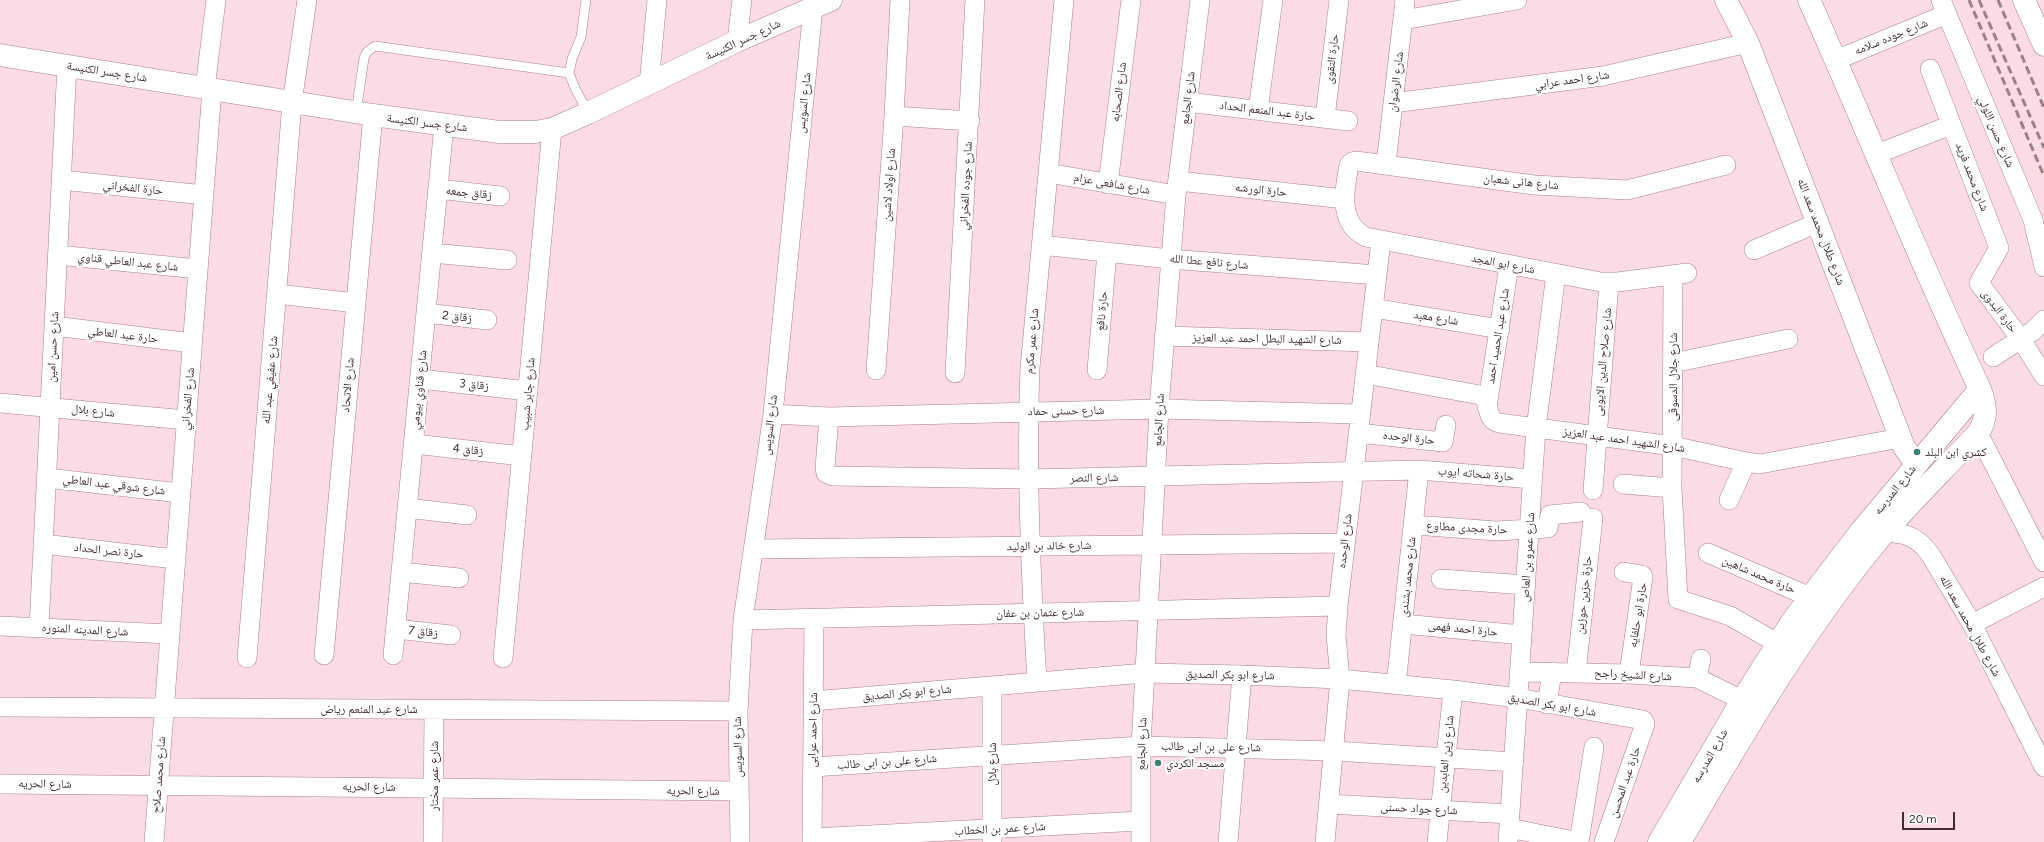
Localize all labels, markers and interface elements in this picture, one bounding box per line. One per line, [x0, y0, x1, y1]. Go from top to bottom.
street label: شارع جسر الكنيسة [703, 16, 783, 64]
street label: شارع جوده سلامه [1852, 16, 1930, 58]
street label: حارة التقوى [1322, 33, 1342, 85]
street label: شارع الرضوان [1385, 51, 1407, 113]
street label: شارع جسر الكنيسة [66, 59, 148, 85]
street label: شارع الصحابه [1108, 61, 1130, 123]
street label: شارع احمد عرابي [1534, 68, 1610, 92]
street label: شارع الجامع [1178, 71, 1198, 125]
street label: شارع السويس [794, 72, 814, 134]
street label: شارع حسن اللولي [1975, 94, 2017, 170]
street label: حارة عبد المنعم الحداد [1218, 98, 1316, 124]
street label: شارع جسر الكنيسة [386, 111, 468, 135]
street label: شارع جوده الفخراني [956, 141, 976, 231]
street label: شارع محمد فريد [1952, 141, 1992, 213]
street label: شارع اولاد لاشين [879, 148, 899, 222]
street label: شارع شافعى عزام [1073, 170, 1151, 198]
street label: شارع هانى شعبان [1483, 171, 1559, 193]
street label: شارع طلال محمد سعد الله [1794, 176, 1848, 288]
street label: حارة الفخراني [102, 178, 164, 198]
street label: حارة الورشه [1234, 180, 1288, 200]
street label: زقاق جمعه [445, 183, 493, 203]
street label: شارع عبد العاطي قناوي [77, 250, 179, 274]
street label: شارع نافع عطا الله [1169, 251, 1249, 273]
street label: شارع ابو المجد [1470, 251, 1536, 277]
street label: حارة البدوى [1978, 286, 2020, 336]
street label: شارع عبد الحميد احمد [1483, 287, 1513, 385]
street label: حارة نافع [1093, 290, 1111, 332]
street label: شارع عمر مكرم [1022, 307, 1042, 375]
street label: شارع معبد [1412, 307, 1460, 329]
street label: شارع صلاح الدين الايوبى [1591, 307, 1615, 417]
street label: زقاق 2 [441, 308, 473, 326]
street label: شارع حسن امين [44, 311, 62, 383]
street label: حارة عبد العاطي [87, 324, 159, 346]
street label: شارع الشهيد البطل احمد عبد العزيز [1192, 330, 1342, 348]
street label: شارع جلال الدسوقى [1666, 333, 1680, 421]
street label: شارع عفيفي عبد الله [259, 335, 281, 425]
street label: شارع قناوي بيومي [408, 349, 430, 431]
street label: شارع الاتحاد [338, 357, 358, 413]
street label: شارع جابر شبيب [518, 357, 538, 431]
street label: شارع الفخراني [178, 367, 198, 431]
street label: زقاق 3 [458, 376, 490, 394]
street label: شارع الجامع [1150, 393, 1168, 447]
street label: شارع السويس [759, 394, 781, 456]
street label: شارع بلال [71, 402, 115, 420]
street label: شارع حسنى حماد [1028, 403, 1104, 419]
street label: شارع الشهيد احمد عبد العزيز [1562, 424, 1686, 456]
street label: حارة الوحده [1382, 428, 1436, 448]
street label: زقاق 4 [452, 441, 484, 459]
place label: كشري ابن البلد [1925, 445, 1987, 459]
marker: كشري ابن البلد [1912, 447, 1922, 457]
street label: شارع المدرسه [1871, 462, 1919, 518]
street label: حارة شحاته ايوب [1437, 463, 1515, 485]
street label: شارع النصر [1069, 470, 1119, 486]
street label: شارع شوقي عبد العاطي [62, 472, 166, 498]
street label: شارع عمرو بن العاص [1518, 512, 1538, 602]
street label: شارع الوحده [1335, 513, 1355, 569]
street label: حارة مجدى مطاوع [1426, 519, 1508, 537]
street label: شارع محمد بشندى [1397, 536, 1419, 618]
street label: شارع خالد بن الوليد [1007, 538, 1091, 554]
street label: حارة نصر الحداد [73, 540, 145, 562]
street label: حارة محمد شاهين [1720, 553, 1798, 597]
street label: حارة حزين حوزين [1573, 555, 1595, 635]
street label: شارع طلال محمد سعد الله [1936, 573, 2004, 679]
street label: حارة ابو حلفايه [1626, 581, 1650, 649]
street label: شارع عثمان بن عفان [996, 605, 1084, 621]
street label: حارة احمد فهمى [1427, 618, 1499, 640]
street label: شارع المدينه المنوره [41, 621, 129, 639]
street label: زقاق 7 [407, 623, 439, 641]
street label: شارع الشيخ راجح [1594, 666, 1672, 684]
street label: شارع ابو بكر الصديق [1185, 667, 1275, 683]
street label: شارع ابو بكر الصديق [862, 682, 952, 704]
street label: شارع ابو بكر الصديق [1507, 690, 1597, 720]
street label: شارع احمد عرابى [805, 692, 821, 768]
street label: شارع عبد المنعم رياض [320, 702, 418, 716]
street label: شارع زين العابدين [1435, 714, 1457, 794]
street label: شارع السويس [730, 716, 746, 778]
street label: شارع الجامع [1134, 717, 1150, 771]
street label: شارع المدرسه [1689, 727, 1731, 785]
street label: شارع محمد صلاح [149, 736, 169, 814]
street label: شارع على بن ابى طالب [1161, 739, 1261, 755]
street label: شارع عمر مختار [427, 741, 441, 811]
street label: شارع بلال [985, 742, 999, 786]
street label: حارة عبد المحسن [1606, 744, 1644, 820]
street label: شارع على بن ابى طالب [837, 751, 937, 773]
place label: مسجد الكردي [1166, 756, 1224, 770]
marker: مسجد الكردي [1153, 758, 1163, 768]
street label: شارع الحريه [18, 776, 72, 792]
street label: شارع الحريه [342, 779, 396, 795]
street label: شارع الحريه [666, 783, 720, 799]
street label: شارع جواد حسنى [1380, 800, 1458, 818]
scale bar [1904, 804, 1957, 830]
text: 20 m [1909, 812, 1937, 826]
street label: شارع عمر بن الخطاب [954, 819, 1046, 839]

